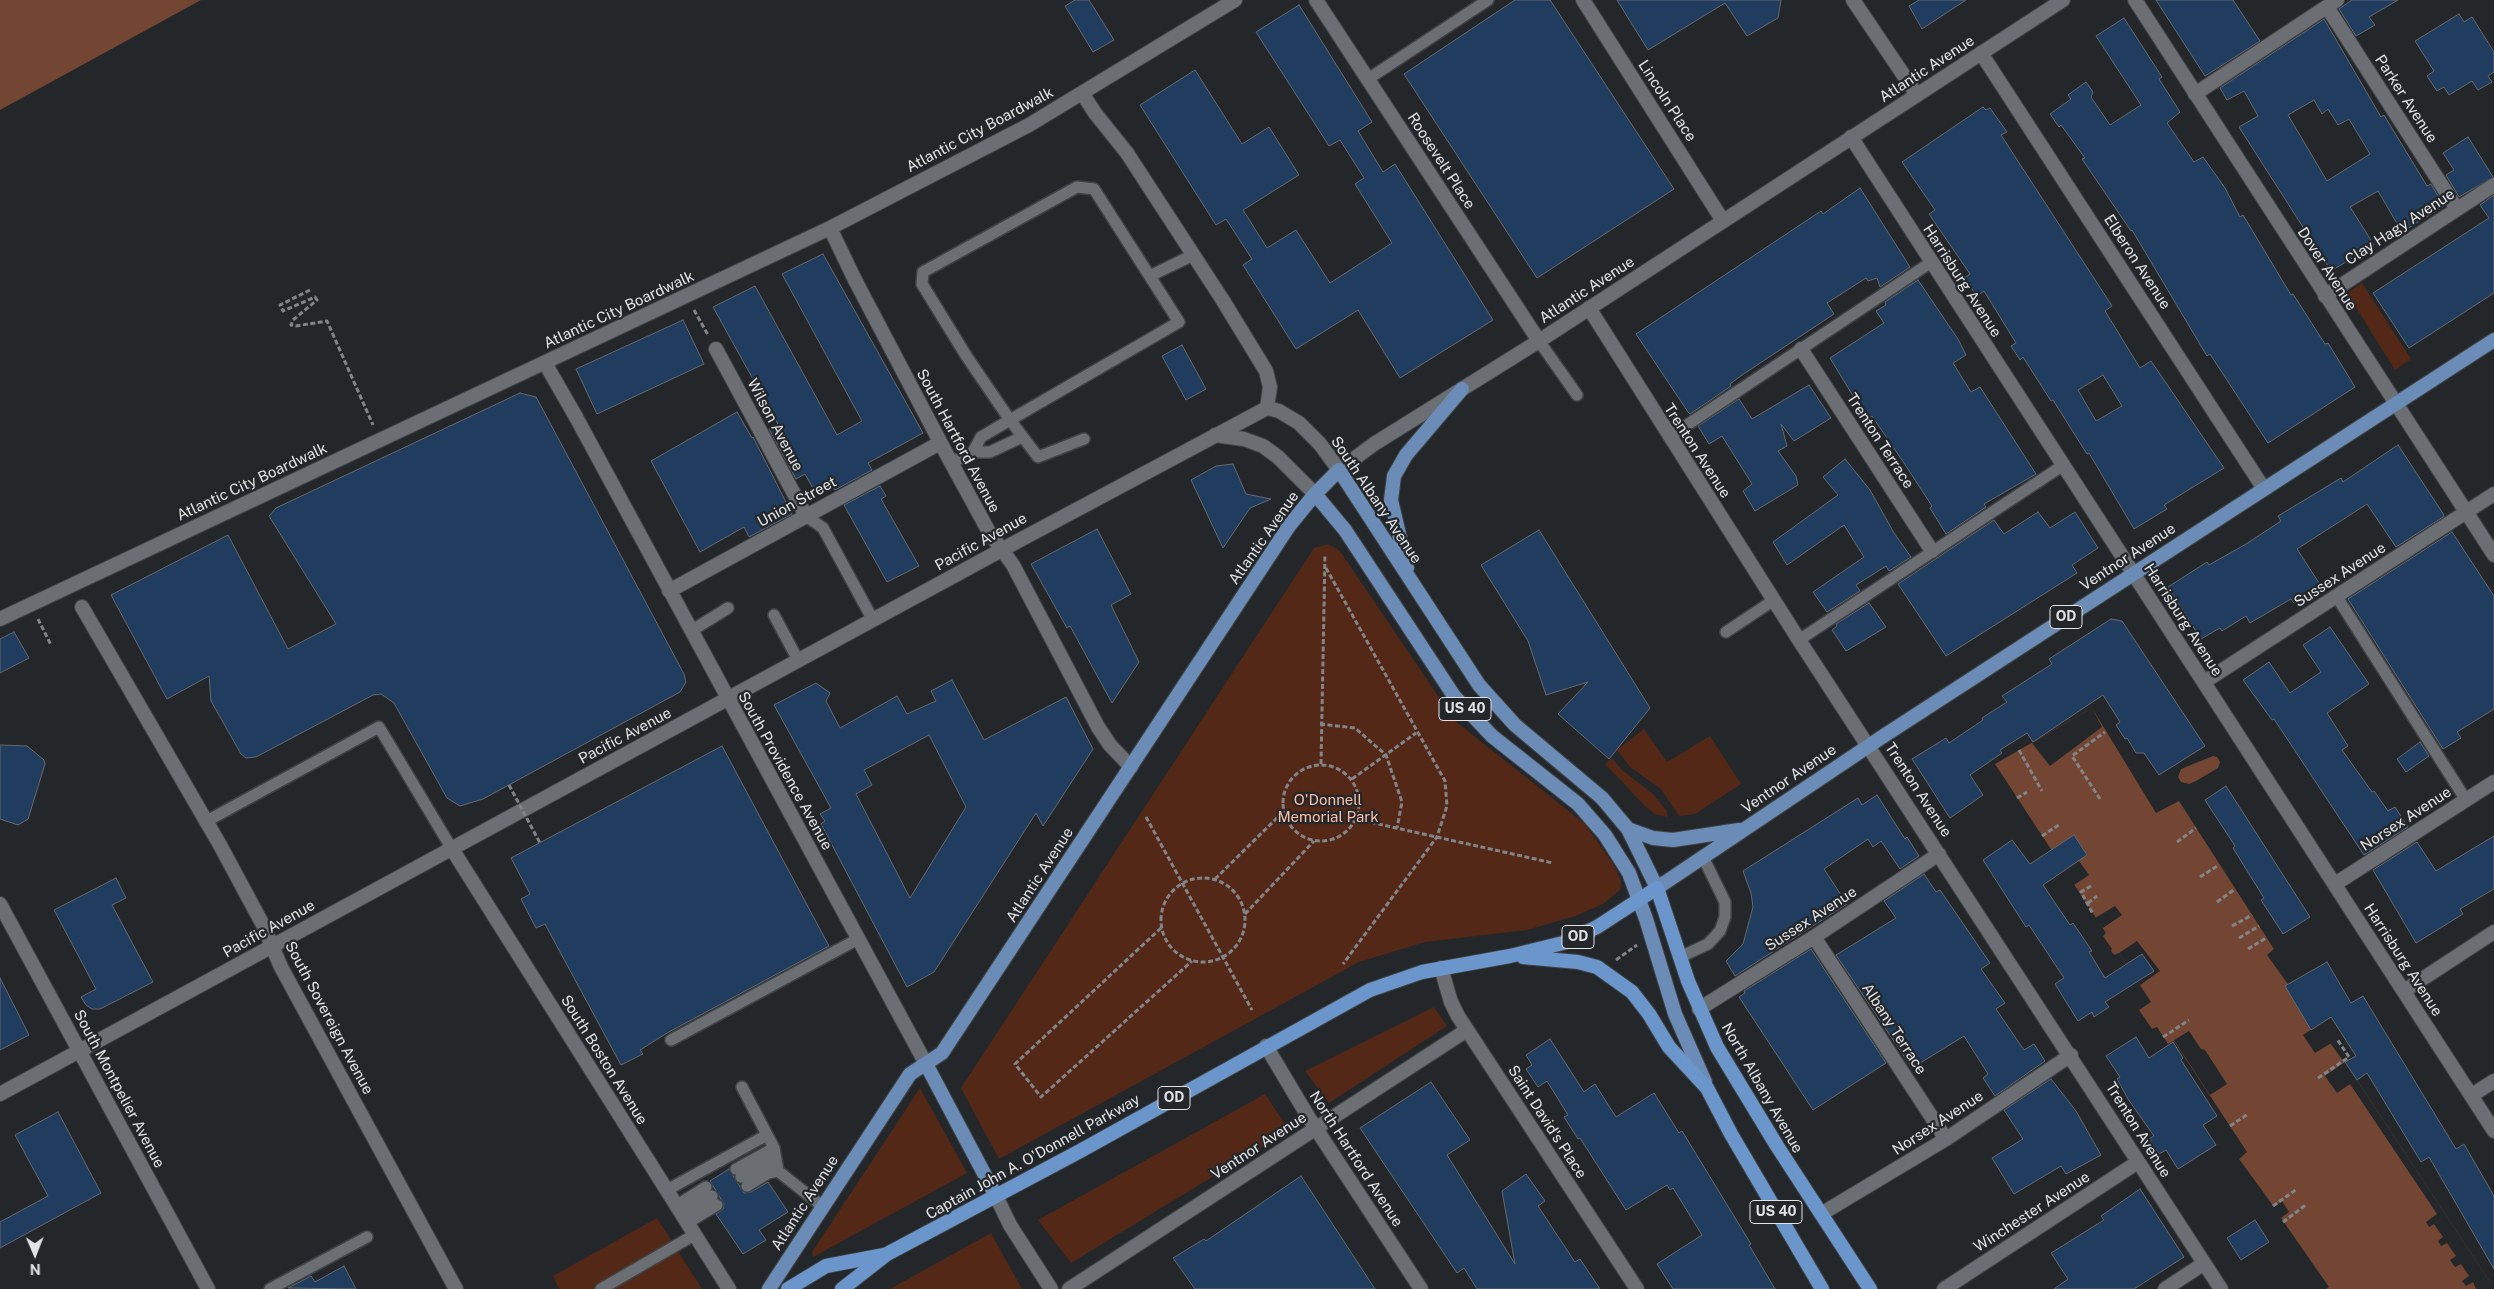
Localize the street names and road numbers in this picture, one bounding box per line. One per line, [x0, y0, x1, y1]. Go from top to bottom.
street label: Atlantic Avenue [1876, 32, 1978, 106]
street label: Parker Avenue [2371, 52, 2441, 146]
street label: Lincoln Place [1634, 57, 1700, 145]
street label: Atlantic City Boardwalk [903, 84, 1057, 176]
street label: Roosevelt Place [1403, 110, 1479, 212]
street label: Clay Hagy Avenue [2342, 185, 2458, 269]
street label: Elberon Avenue [2100, 211, 2174, 313]
street label: Harrisburg Avenue [1919, 221, 2005, 341]
street label: Dover Avenue [2293, 224, 2361, 314]
street label: Atlantic Avenue [1536, 253, 1638, 327]
street label: Atlantic City Boardwalk [541, 267, 697, 353]
street label: South Hartford Avenue [912, 366, 1004, 516]
street label: Wilson Avenue [743, 376, 807, 474]
street label: Trenton Terrace [1842, 390, 1918, 492]
street label: Trenton Avenue [1660, 400, 1734, 502]
street label: South Albany Avenue [1327, 433, 1425, 567]
street label: Atlantic City Boardwalk [174, 439, 330, 525]
street label: Union Street [754, 473, 840, 531]
street label: Atlantic Avenue [1225, 488, 1303, 588]
street label: Pacific Avenue [932, 509, 1030, 575]
street label: Ventnor Avenue [2077, 519, 2179, 595]
street label: Sussex Avenue [2291, 539, 2389, 611]
street label: Harrisburg Avenue [2140, 560, 2226, 680]
road number: OD [2050, 606, 2082, 628]
street label: South Providence Avenue [734, 689, 836, 853]
road number: US 40 [1439, 698, 1491, 721]
street label: Pacific Avenue [576, 704, 674, 768]
street label: Trenton Avenue [1881, 739, 1955, 841]
street label: Ventnor Avenue [1738, 741, 1840, 817]
street label: Norsex Avenue [2357, 783, 2455, 855]
street label: Atlantic Avenue [1003, 824, 1077, 926]
street label: Sussex Avenue [1762, 883, 1860, 955]
street label: Pacific Avenue [220, 896, 318, 962]
street label: Harrisburg Avenue [2360, 900, 2446, 1020]
road number: OD [1562, 926, 1594, 949]
street label: South Sovereign Avenue [281, 938, 377, 1098]
street label: Albany Terrace [1858, 980, 1930, 1078]
street label: South Boston Avenue [557, 992, 651, 1128]
street label: South Montpelier Avenue [70, 1007, 168, 1171]
street label: North Albany Avenue [1717, 1020, 1807, 1156]
street label: Saint David's Place [1504, 1062, 1590, 1182]
street label: Trenton Avenue [2102, 1079, 2174, 1181]
road number: OD [1158, 1086, 1190, 1110]
street label: Norsex Avenue [1889, 1087, 1987, 1159]
street label: North Hartford Avenue [1305, 1088, 1407, 1230]
street label: Captain John A. O'Donnell Parkway [923, 1090, 1143, 1224]
street label: Ventnor Avenue [1208, 1108, 1310, 1184]
street label: Atlantic Avenue [768, 1152, 842, 1254]
street label: Winchester Avenue [1971, 1168, 2093, 1256]
road number: US 40 [1750, 1200, 1802, 1224]

